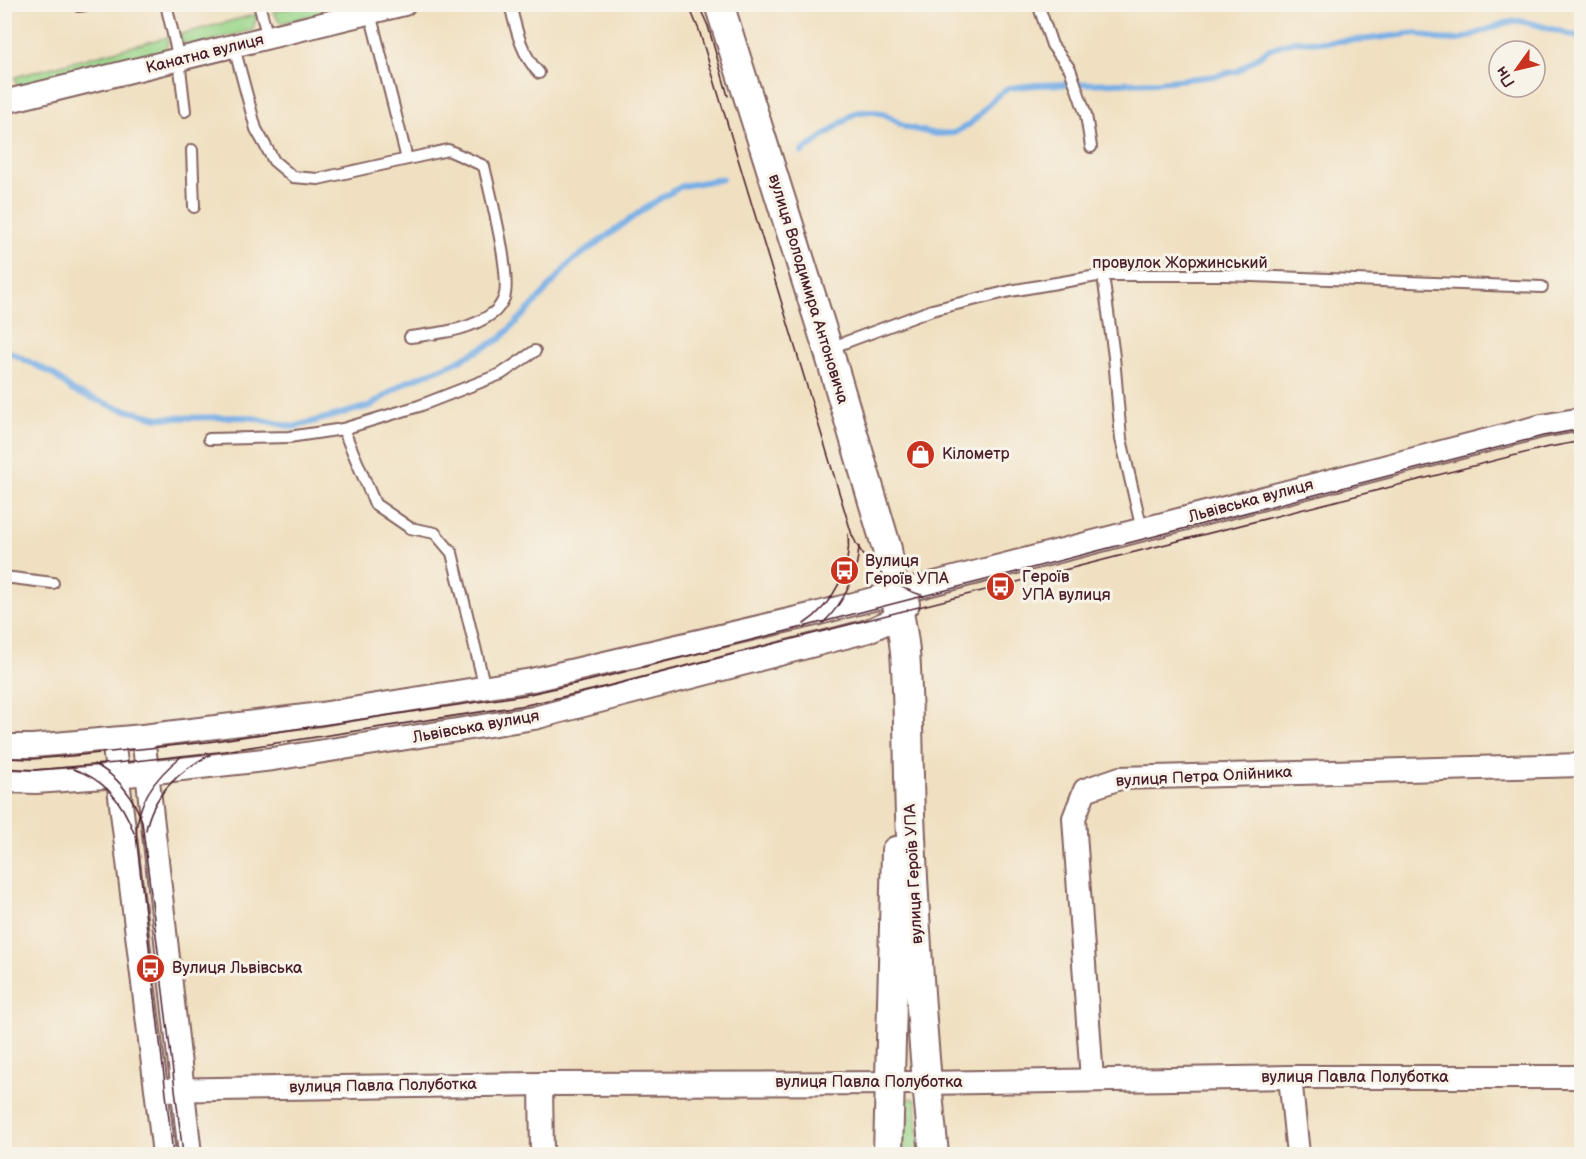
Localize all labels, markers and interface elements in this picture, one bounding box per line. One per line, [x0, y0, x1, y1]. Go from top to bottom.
street label: Канатна вулиця [144, 30, 266, 78]
north arrow [1487, 39, 1547, 99]
text: Пн [1492, 62, 1520, 91]
street label: вулиця Володимира Антоновича [764, 172, 852, 407]
street label: провулок Жоржинський [1092, 254, 1268, 273]
shop icon: Кілометр [905, 438, 937, 470]
place label: Кілометр [942, 445, 1010, 464]
street label: Львівська вулиця [1185, 475, 1316, 527]
place label: Вулиця Героїв УПА [865, 552, 949, 589]
bus stop icon: Вулиця Героїв УПА [828, 554, 860, 586]
place label: Героїв УПА вулиця [1022, 568, 1111, 605]
bus stop icon: Героїв УПА вулиця [985, 570, 1017, 602]
street label: Львівська вулиця [410, 706, 541, 748]
street label: вулиця Петра Олійника [1115, 763, 1293, 791]
street label: вулиця Героїв УПА [901, 803, 927, 944]
bus stop icon: Вулиця Львівська [135, 952, 167, 984]
place label: Вулиця Львівська [172, 959, 303, 978]
street label: вулиця Павла Полуботка [1261, 1068, 1449, 1087]
street label: вулиця Павла Полуботка [775, 1073, 963, 1092]
street label: вулиця Павла Полуботка [289, 1075, 478, 1097]

